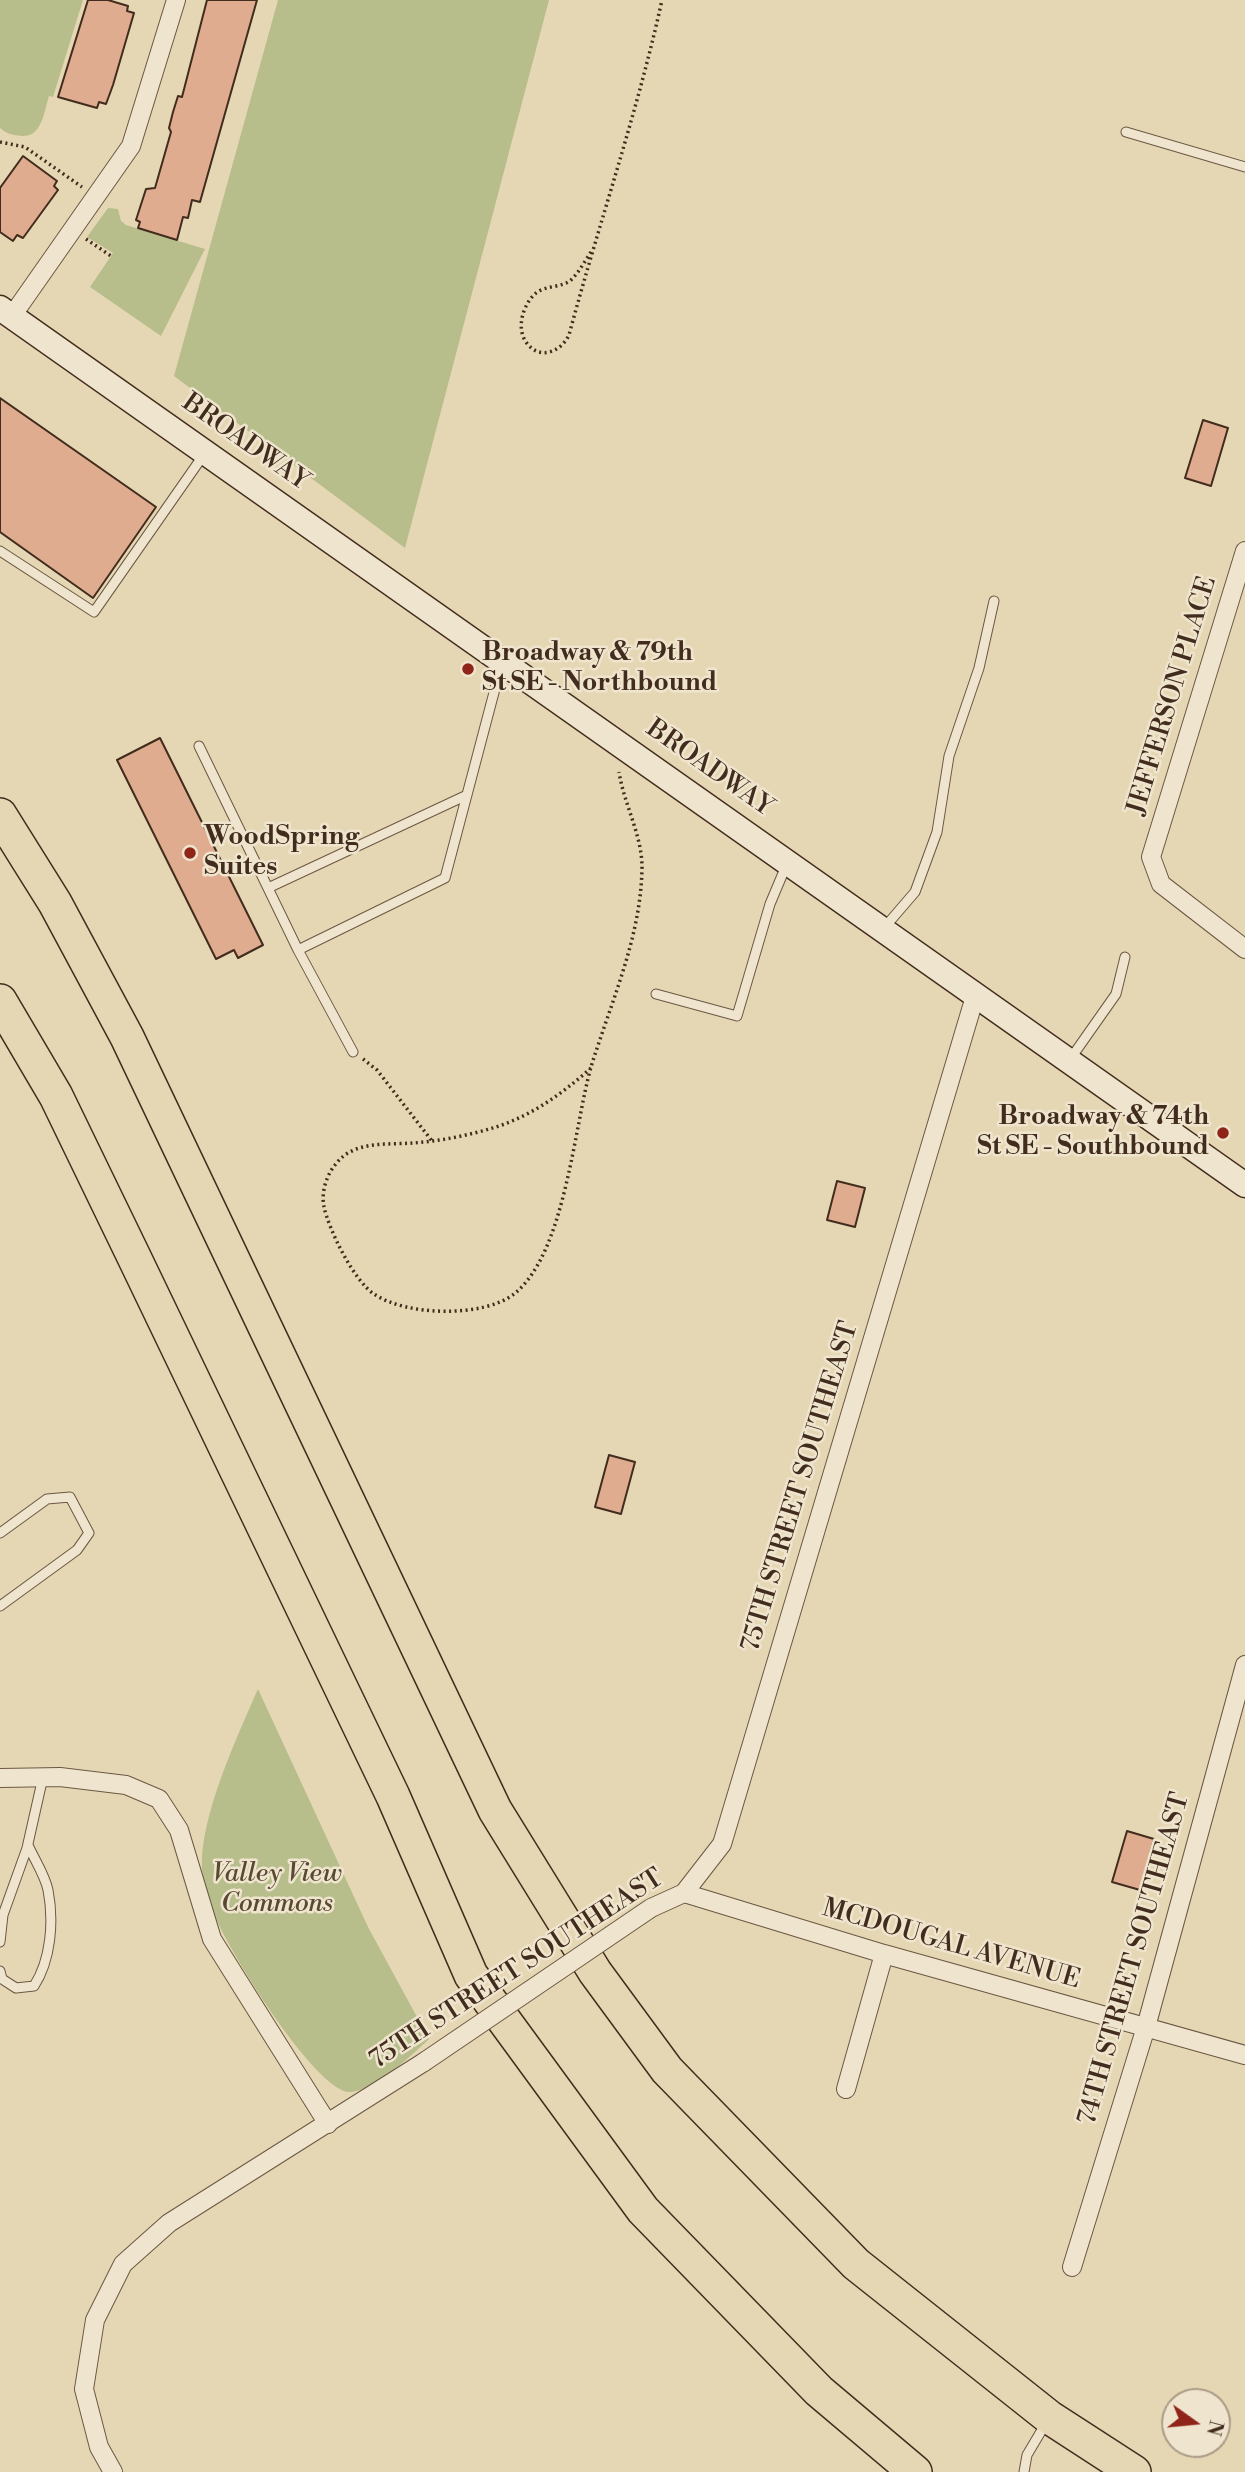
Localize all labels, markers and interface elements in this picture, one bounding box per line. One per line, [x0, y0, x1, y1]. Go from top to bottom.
street label: BROADWAY [176, 388, 314, 498]
street label: JEFFERSON PLACE [1122, 573, 1224, 819]
place label: Broadway & 79th St SE - Northbound [482, 638, 717, 700]
marker: Broadway & 79th St SE - Northbound [460, 661, 476, 677]
street label: BROADWAY [640, 714, 778, 824]
place label: WoodSpring Suites [204, 822, 359, 884]
marker: WoodSpring Suites [182, 845, 198, 861]
place label: Broadway & 74th St SE - Southbound [977, 1102, 1209, 1164]
marker: Broadway & 74th St SE - Southbound [1215, 1125, 1231, 1141]
street label: 75TH STREET SOUTHEAST [736, 1318, 866, 1656]
street label: 74TH STREET SOUTHEAST [1073, 1789, 1197, 2129]
park label: Valley View Commons [212, 1859, 342, 1920]
street label: 75TH STREET SOUTHEAST [364, 1863, 670, 2077]
street label: MCDOUGAL AVENUE [818, 1893, 1084, 1997]
north arrow [1161, 2388, 1231, 2458]
text: N [1201, 2418, 1228, 2438]

